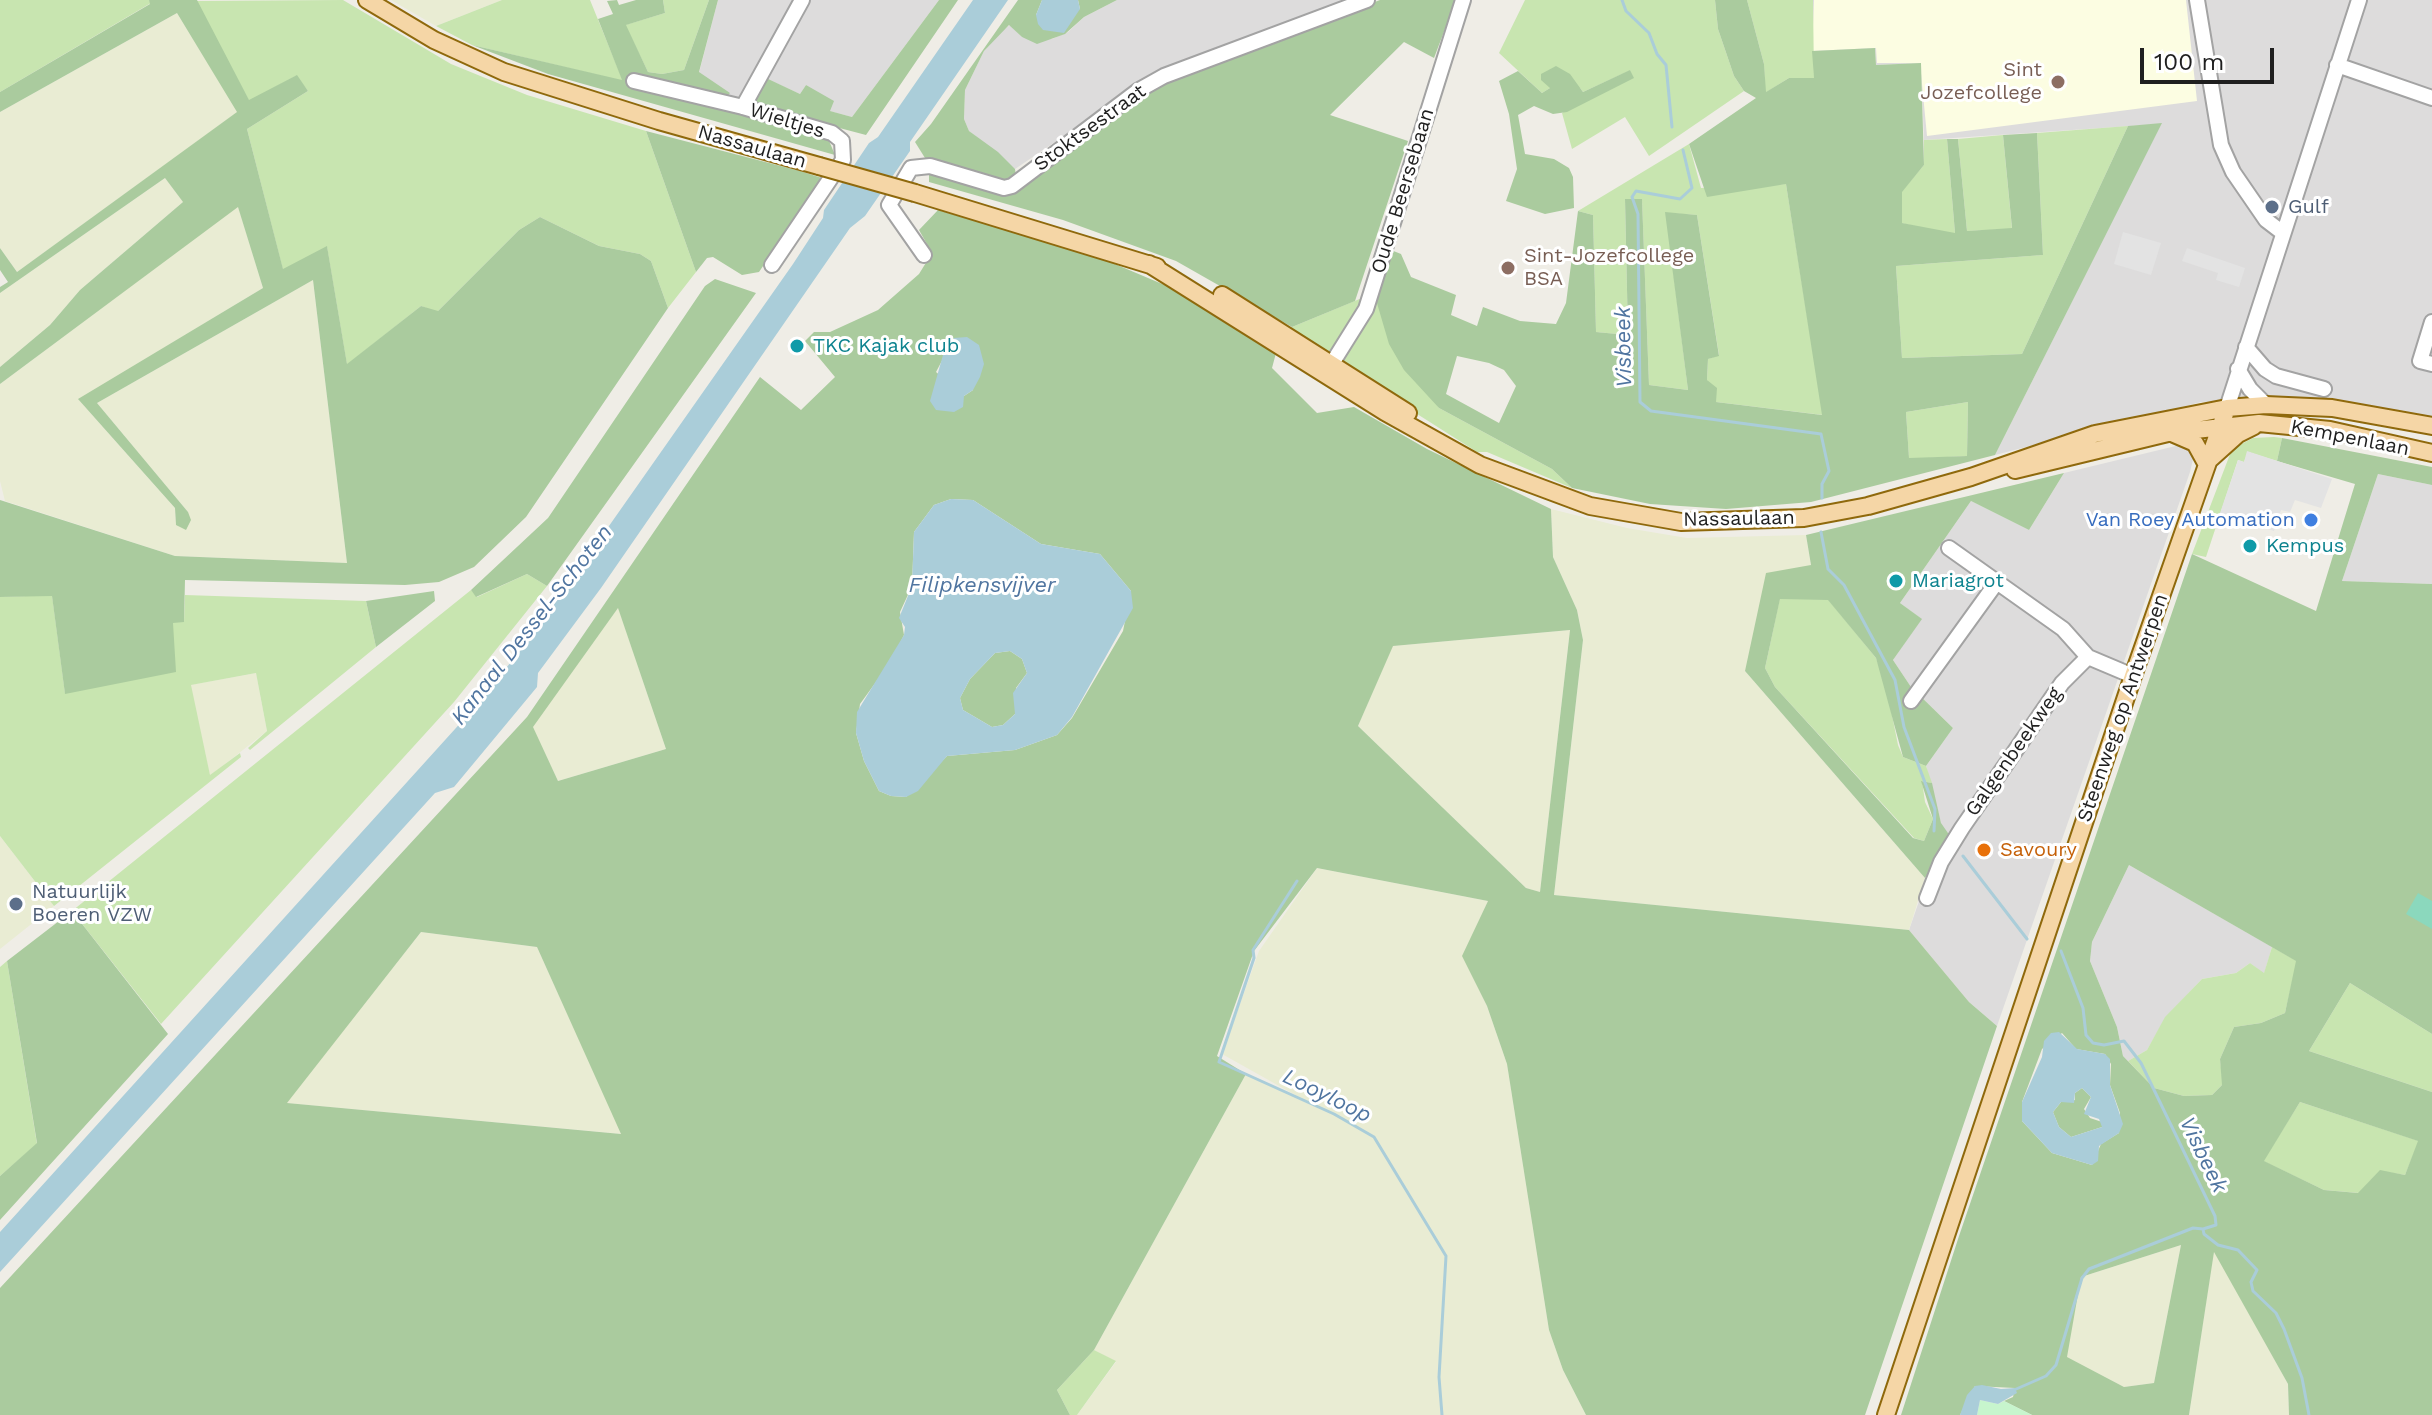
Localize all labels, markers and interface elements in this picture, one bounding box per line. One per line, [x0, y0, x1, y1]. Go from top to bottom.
scale bar [2144, 32, 2278, 82]
text: 100 m [2154, 48, 2224, 76]
place label: Sint Jozefcollege [1920, 58, 2042, 105]
marker: Sint Jozefcollege [2049, 73, 2067, 91]
street label: Stoktsestraat [1029, 79, 1151, 177]
street label: Wieltjes [746, 98, 828, 144]
street label: Oude Beersebaan [1366, 105, 1440, 277]
street label: Nassaulaan [695, 120, 809, 174]
place label: Gulf [2288, 195, 2329, 219]
marker: Gulf [2263, 198, 2281, 216]
place label: Sint-Jozefcollege BSA [1524, 244, 1694, 291]
marker: Sint-Jozefcollege BSA [1499, 259, 1517, 277]
water label: Visbeek [1610, 306, 1638, 388]
place label: TKC Kajak club [813, 334, 959, 358]
marker: TKC Kajak club [788, 337, 806, 355]
street label: Kempenlaan [2289, 415, 2411, 461]
street label: Nassaulaan [1683, 506, 1795, 532]
place label: Van Roey Automation [2086, 508, 2295, 532]
marker: Van Roey Automation [2302, 511, 2320, 529]
water label: Kanaal Dessel-Schoten [446, 520, 618, 730]
place label: Kempus [2266, 534, 2344, 558]
marker: Kempus [2241, 537, 2259, 555]
place label: Mariagrot [1912, 569, 2004, 593]
marker: Mariagrot [1887, 572, 1905, 590]
water label: Filipkensvijver [908, 573, 1056, 599]
street label: Steenweg op Antwerpen [2073, 591, 2173, 825]
street label: Galgenbeekweg [1961, 683, 2067, 821]
place label: Savoury [2000, 838, 2077, 862]
marker: Savoury [1975, 841, 1993, 859]
place label: Natuurlijk Boeren VZW [32, 880, 152, 927]
marker: Natuurlijk Boeren VZW [7, 895, 25, 913]
water label: Looyloop [1278, 1063, 1376, 1129]
water label: Visbeek [2173, 1113, 2233, 1197]

